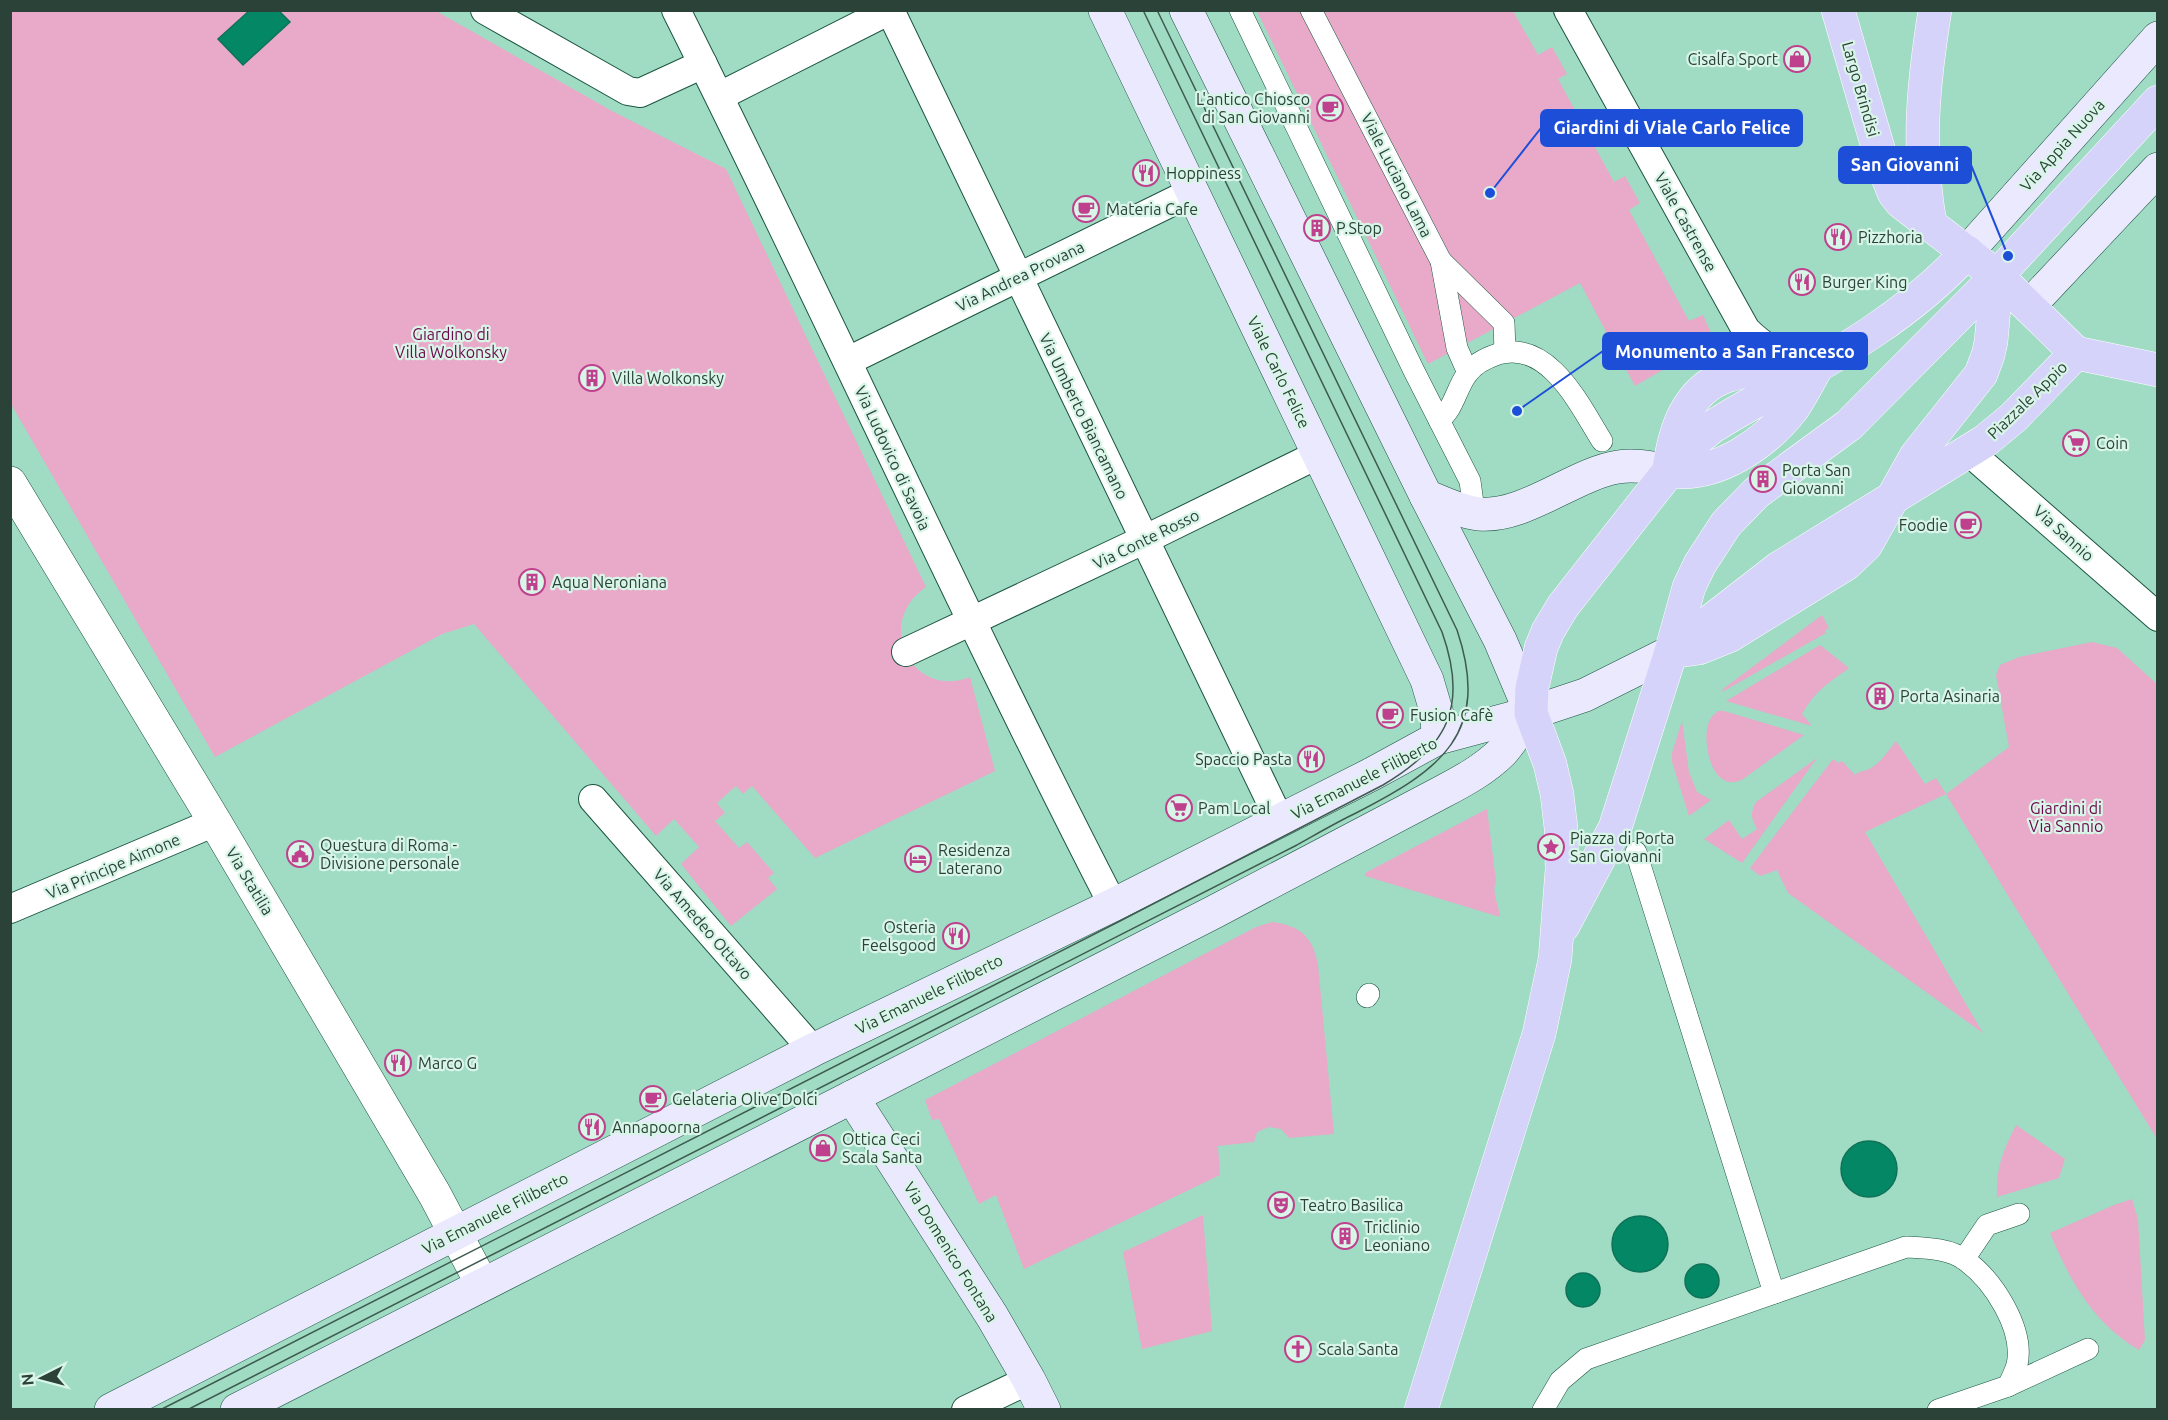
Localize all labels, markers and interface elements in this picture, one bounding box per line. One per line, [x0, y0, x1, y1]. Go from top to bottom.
street label: Largo Brindisi [1839, 39, 1883, 139]
shop icon: Cisalfa Sport [1782, 44, 1812, 74]
place label: Cisalfa Sport [1688, 50, 1779, 68]
place label: L'antico Chiosco di San Giovanni [1196, 90, 1310, 126]
cafe icon: L'antico Chiosco di San Giovanni [1315, 93, 1345, 123]
street label: Via Appia Nuova [2016, 95, 2108, 195]
street label: Viale Luciano Lama [1358, 110, 1436, 240]
callout: Giardini di Viale Carlo Felice [1541, 110, 1802, 146]
text: Giardini di Viale Carlo Felice [1553, 117, 1791, 137]
callout: San Giovanni [1839, 147, 1971, 183]
text: San Giovanni [1851, 154, 1959, 174]
restaurant icon: Hoppiness [1131, 158, 1161, 188]
place label: Hoppiness [1166, 164, 1241, 182]
street label: Viale Castrense [1651, 169, 1721, 275]
cafe icon: Materia Cafe [1071, 194, 1101, 224]
place label: Materia Cafe [1106, 200, 1198, 218]
building icon: P.Stop [1302, 213, 1332, 243]
place label: P.Stop [1336, 219, 1382, 237]
restaurant icon: Pizzhoria [1823, 222, 1853, 252]
place label: Pizzhoria [1858, 228, 1923, 246]
street label: Via Andrea Provana [953, 237, 1087, 315]
restaurant icon: Burger King [1787, 267, 1817, 297]
place label: Burger King [1822, 273, 1907, 291]
street label: Viale Carlo Felice [1244, 313, 1314, 431]
park label: Giardino di Villa Wolkonsky [395, 325, 507, 361]
street label: Via Umberto Biancamano [1036, 330, 1132, 502]
callout: Monumento a San Francesco [1603, 333, 1867, 369]
text: Monumento a San Francesco [1615, 341, 1855, 361]
street label: Piazzale Appio [1983, 358, 2071, 442]
building icon: Villa Wolkonsky [577, 363, 607, 393]
place label: Villa Wolkonsky [612, 369, 724, 387]
street label: Via Ludovico di Savoia [852, 383, 934, 533]
supermarket icon: Coin [2061, 428, 2091, 458]
place label: Coin [2096, 434, 2128, 452]
place label: Porta San Giovanni [1782, 461, 1851, 497]
building icon: Porta San Giovanni [1748, 464, 1778, 494]
street label: Via Sannio [2030, 501, 2098, 565]
street label: Via Conte Rosso [1090, 505, 1202, 573]
cafe icon: Foodie [1953, 510, 1983, 540]
place label: Foodie [1899, 516, 1948, 534]
building icon: Aqua Neroniana [517, 567, 547, 597]
place label: Aqua Neroniana [552, 573, 667, 591]
building icon: Porta Asinaria [1865, 681, 1895, 711]
place label: Porta Asinaria [1900, 687, 2000, 705]
cafe icon: Fusion Cafè [1375, 700, 1405, 730]
place label: Fusion Cafè [1410, 706, 1493, 724]
street label: Via Emanuele Filiberto [1288, 733, 1440, 823]
restaurant icon: Spaccio Pasta [1296, 744, 1326, 774]
place label: Spaccio Pasta [1195, 750, 1292, 768]
supermarket icon: Pam Local [1164, 793, 1194, 823]
place label: Pam Local [1198, 799, 1270, 817]
park label: Giardini di Via Sannio [2029, 799, 2103, 835]
place label: Piazza di Porta San Giovanni [1570, 829, 1674, 865]
street label: Via Principe Aimone [43, 830, 183, 902]
place icon: Piazza di Porta San Giovanni [1536, 832, 1566, 862]
place label: Questura di Roma - Divisione personale [320, 836, 460, 872]
public building icon: Questura di Roma - Divisione personale [285, 839, 315, 869]
place label: Residenza Laterano [938, 841, 1010, 877]
street label: Via Statilia [223, 844, 277, 918]
hotel icon: Residenza Laterano [903, 844, 933, 874]
street label: Via Amedeo Ottavo [650, 865, 756, 983]
place label: Osteria Feelsgood [862, 918, 936, 954]
restaurant icon: Osteria Feelsgood [941, 921, 971, 951]
street label: Via Emanuele Filiberto [852, 951, 1006, 1037]
restaurant icon: Marco G [383, 1048, 413, 1078]
place label: Marco G [418, 1054, 477, 1072]
cafe icon: Gelateria Olive Dolci [638, 1084, 668, 1114]
place label: Gelateria Olive Dolci [672, 1090, 818, 1108]
restaurant icon: Annapoorna [577, 1112, 607, 1142]
place label: Annapoorna [612, 1118, 700, 1136]
place label: Ottica Ceci Scala Santa [842, 1130, 922, 1166]
shop icon: Ottica Ceci Scala Santa [808, 1133, 838, 1163]
street label: Via Emanuele Filiberto [419, 1168, 571, 1258]
street label: Via Domenico Fontana [900, 1179, 1002, 1325]
theatre icon: Teatro Basilica [1266, 1190, 1296, 1220]
place label: Teatro Basilica [1300, 1196, 1403, 1214]
place label: Triclinio Leoniano [1364, 1218, 1430, 1254]
building icon: Triclinio Leoniano [1330, 1221, 1360, 1251]
church icon: Scala Santa [1283, 1334, 1313, 1364]
place label: Scala Santa [1318, 1340, 1398, 1358]
north arrow [12, 1348, 72, 1408]
text: N [18, 1373, 37, 1386]

